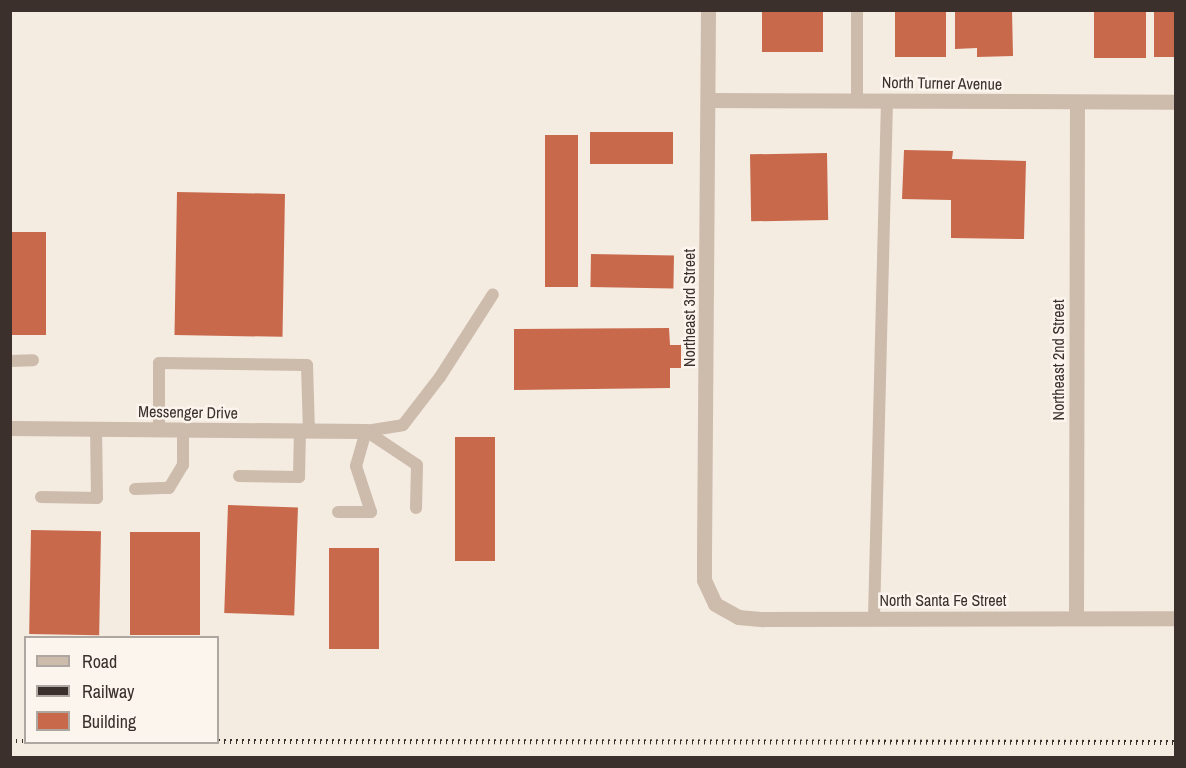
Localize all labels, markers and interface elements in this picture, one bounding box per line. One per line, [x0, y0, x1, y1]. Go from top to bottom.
street label: North Turner Avenue [881, 72, 1003, 94]
street label: Northeast 3rd Street [679, 249, 699, 367]
street label: Northeast 2nd Street [1048, 299, 1068, 421]
street label: Messenger Drive [138, 402, 238, 422]
street label: North Santa Fe Street [880, 590, 1006, 610]
legend [24, 636, 219, 744]
text: Road [82, 649, 117, 674]
text: Railway [82, 679, 135, 704]
text: Building [82, 709, 136, 734]

